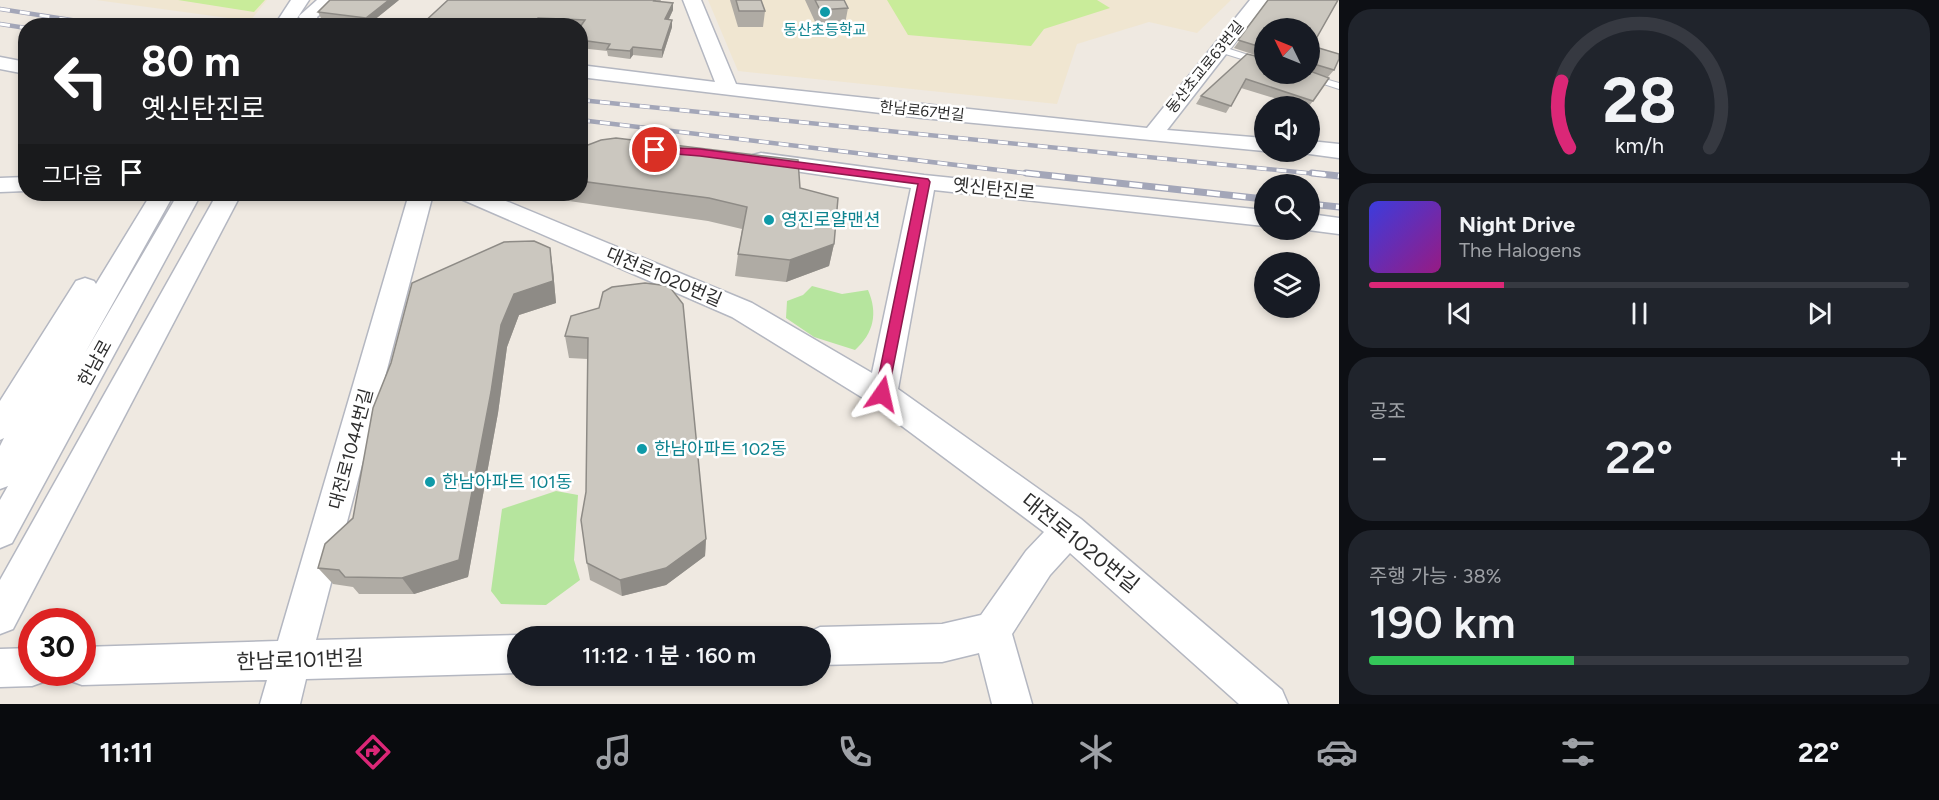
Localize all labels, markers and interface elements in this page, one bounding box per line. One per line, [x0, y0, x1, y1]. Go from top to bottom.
marker: 동산초등학교 [818, 5, 832, 19]
street label: 동산초교로63번길 [1162, 17, 1248, 117]
north arrow [1254, 18, 1320, 84]
map controls [1254, 18, 1320, 318]
place label: 동산초등학교 [784, 21, 866, 39]
text: 80 m [141, 36, 241, 87]
icon: left [42, 42, 120, 120]
text: 28 [1602, 64, 1676, 139]
text: 옛신탄진로 [141, 92, 265, 125]
button: sound [1254, 96, 1320, 162]
street label: 한남로67번길 [879, 98, 965, 124]
pin [629, 124, 680, 175]
icon: arrive [638, 133, 671, 166]
text: km/h [1615, 134, 1663, 159]
icon: arrive [115, 156, 148, 189]
text: 그다음 [42, 162, 103, 189]
street label: 옛신탄진로 [952, 174, 1036, 204]
button: search [1254, 174, 1320, 240]
place label: 영진로얄맨션 [781, 209, 880, 231]
text: Night Drive [1459, 211, 1575, 238]
marker: 영진로얄맨션 [762, 213, 776, 227]
text: The Halogens [1459, 238, 1581, 262]
street label: 대전로1020번길 [603, 243, 725, 311]
button: layers [1254, 252, 1320, 318]
icon: previous [1443, 297, 1476, 330]
icon: pause [1623, 297, 1656, 330]
icon: next [1803, 297, 1836, 330]
street label: 한남로 [73, 336, 117, 390]
position arrow [850, 362, 914, 426]
street label: 대전로1044번길 [324, 386, 378, 512]
text: 공조 [1369, 399, 1406, 423]
text: 22° [1605, 430, 1673, 484]
place label: 한남아파트 102동 [654, 438, 787, 460]
text: − [1369, 438, 1390, 477]
text: + [1888, 438, 1909, 477]
marker: 한남아파트 102동 [635, 442, 649, 456]
place label: 한남아파트 101동 [442, 471, 572, 493]
marker: 한남아파트 101동 [423, 475, 437, 489]
street label: 대전로1020번길 [1017, 488, 1144, 598]
text: 주행 가능 · 38% [1369, 564, 1501, 588]
text: 190 km [1369, 595, 1516, 649]
speed limit sign: 30 [18, 608, 96, 686]
text: 11:12 · 1 분 · 160 m [582, 642, 756, 669]
street label: 한남로101번길 [236, 645, 364, 674]
icon: directions [352, 731, 394, 773]
icon: music [593, 731, 635, 773]
icon: phone [834, 731, 876, 773]
icon: climate [1075, 731, 1117, 773]
icon: car [1316, 731, 1358, 773]
icon: filters [1557, 731, 1599, 773]
text: 11:11 [99, 736, 153, 769]
text: 22° [1798, 736, 1839, 769]

